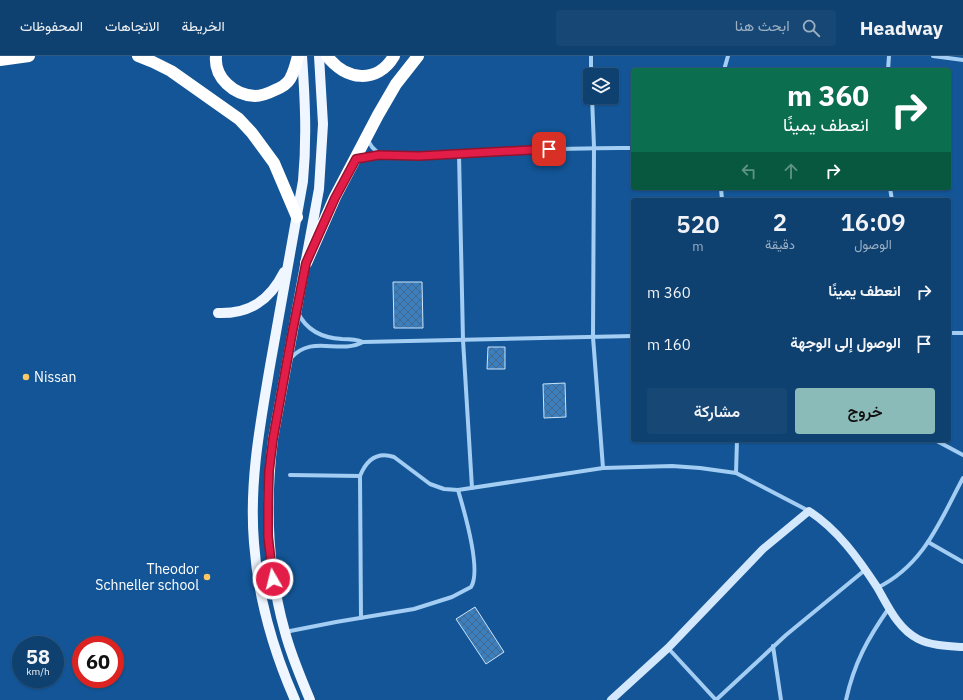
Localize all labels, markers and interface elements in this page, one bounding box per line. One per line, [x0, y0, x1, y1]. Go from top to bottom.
search box [556, 10, 836, 46]
text: ابحث هنا [735, 16, 790, 35]
text: Headway [860, 16, 943, 40]
text: المحفوظات [20, 17, 83, 35]
text: الاتجاهات [105, 17, 159, 35]
text: الخريطة [181, 17, 225, 35]
icon: search [800, 17, 822, 39]
map controls [583, 68, 619, 104]
button: layers [583, 68, 619, 104]
text: 360 m [787, 77, 869, 114]
icon: right [883, 84, 935, 136]
text: انعطف يمينًا [783, 113, 869, 136]
pin [532, 132, 566, 166]
icon: arrive [538, 138, 560, 160]
icon: left [738, 160, 760, 182]
icon: ahead [780, 160, 802, 182]
icon: right [822, 160, 844, 182]
text: 2 [773, 206, 787, 238]
text: 16:09 [840, 206, 906, 238]
text: 520 [676, 208, 720, 240]
text: دقيقة [765, 236, 795, 253]
text: الوصول [854, 236, 892, 253]
text: m [692, 238, 704, 255]
text: انعطف يمينًا [828, 281, 901, 300]
icon: right [913, 281, 935, 303]
text: 360 m [647, 283, 691, 302]
text: الوصول إلى الوجهة [790, 333, 901, 352]
icon: arrive [913, 333, 935, 355]
text: 160 m [647, 335, 691, 354]
place label: Nissan [34, 368, 76, 386]
marker: Nissan [21, 372, 31, 382]
button: مشاركة [647, 388, 787, 434]
button: خروج [795, 388, 935, 434]
position arrow [252, 558, 294, 600]
place label: Theodor Schneller school [95, 560, 199, 594]
marker: Theodor Schneller school [202, 572, 212, 582]
speed limit sign: 60 [72, 636, 124, 688]
text: 58 [26, 643, 50, 670]
text: km/h [26, 665, 50, 678]

